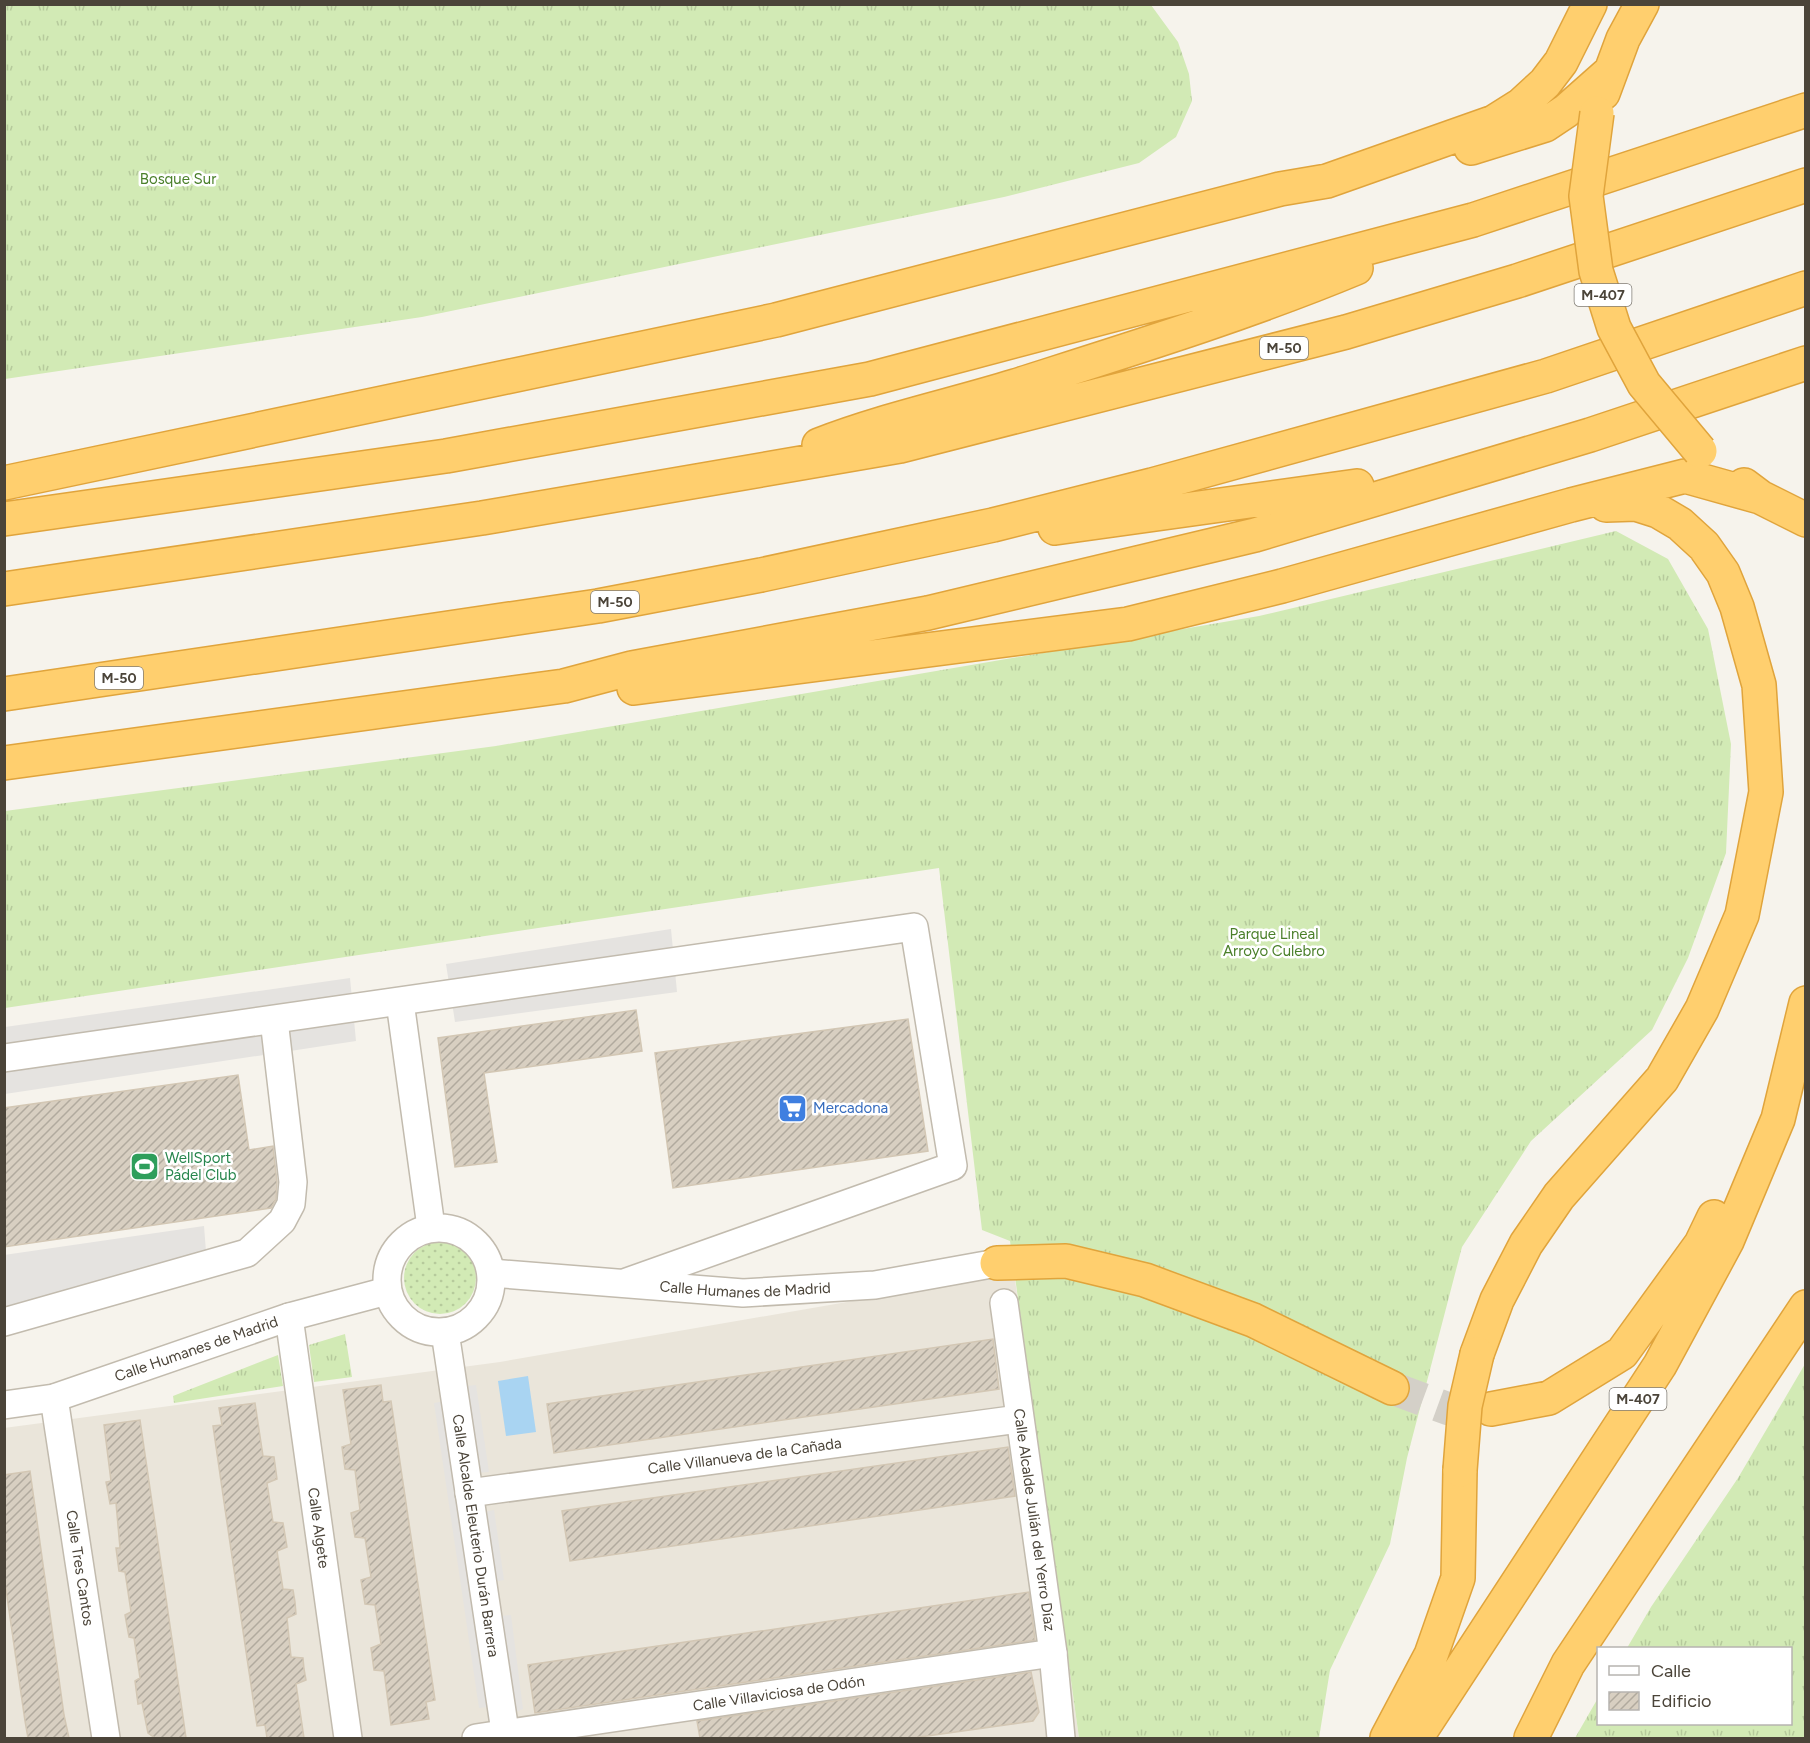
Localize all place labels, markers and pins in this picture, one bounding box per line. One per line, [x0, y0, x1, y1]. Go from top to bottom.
supermarket icon: Mercadona [776, 1092, 808, 1124]
place label: Mercadona [813, 1099, 888, 1117]
place label: WellSport Pádel Club [165, 1149, 237, 1184]
sports icon: WellSport Pádel Club [128, 1151, 160, 1183]

